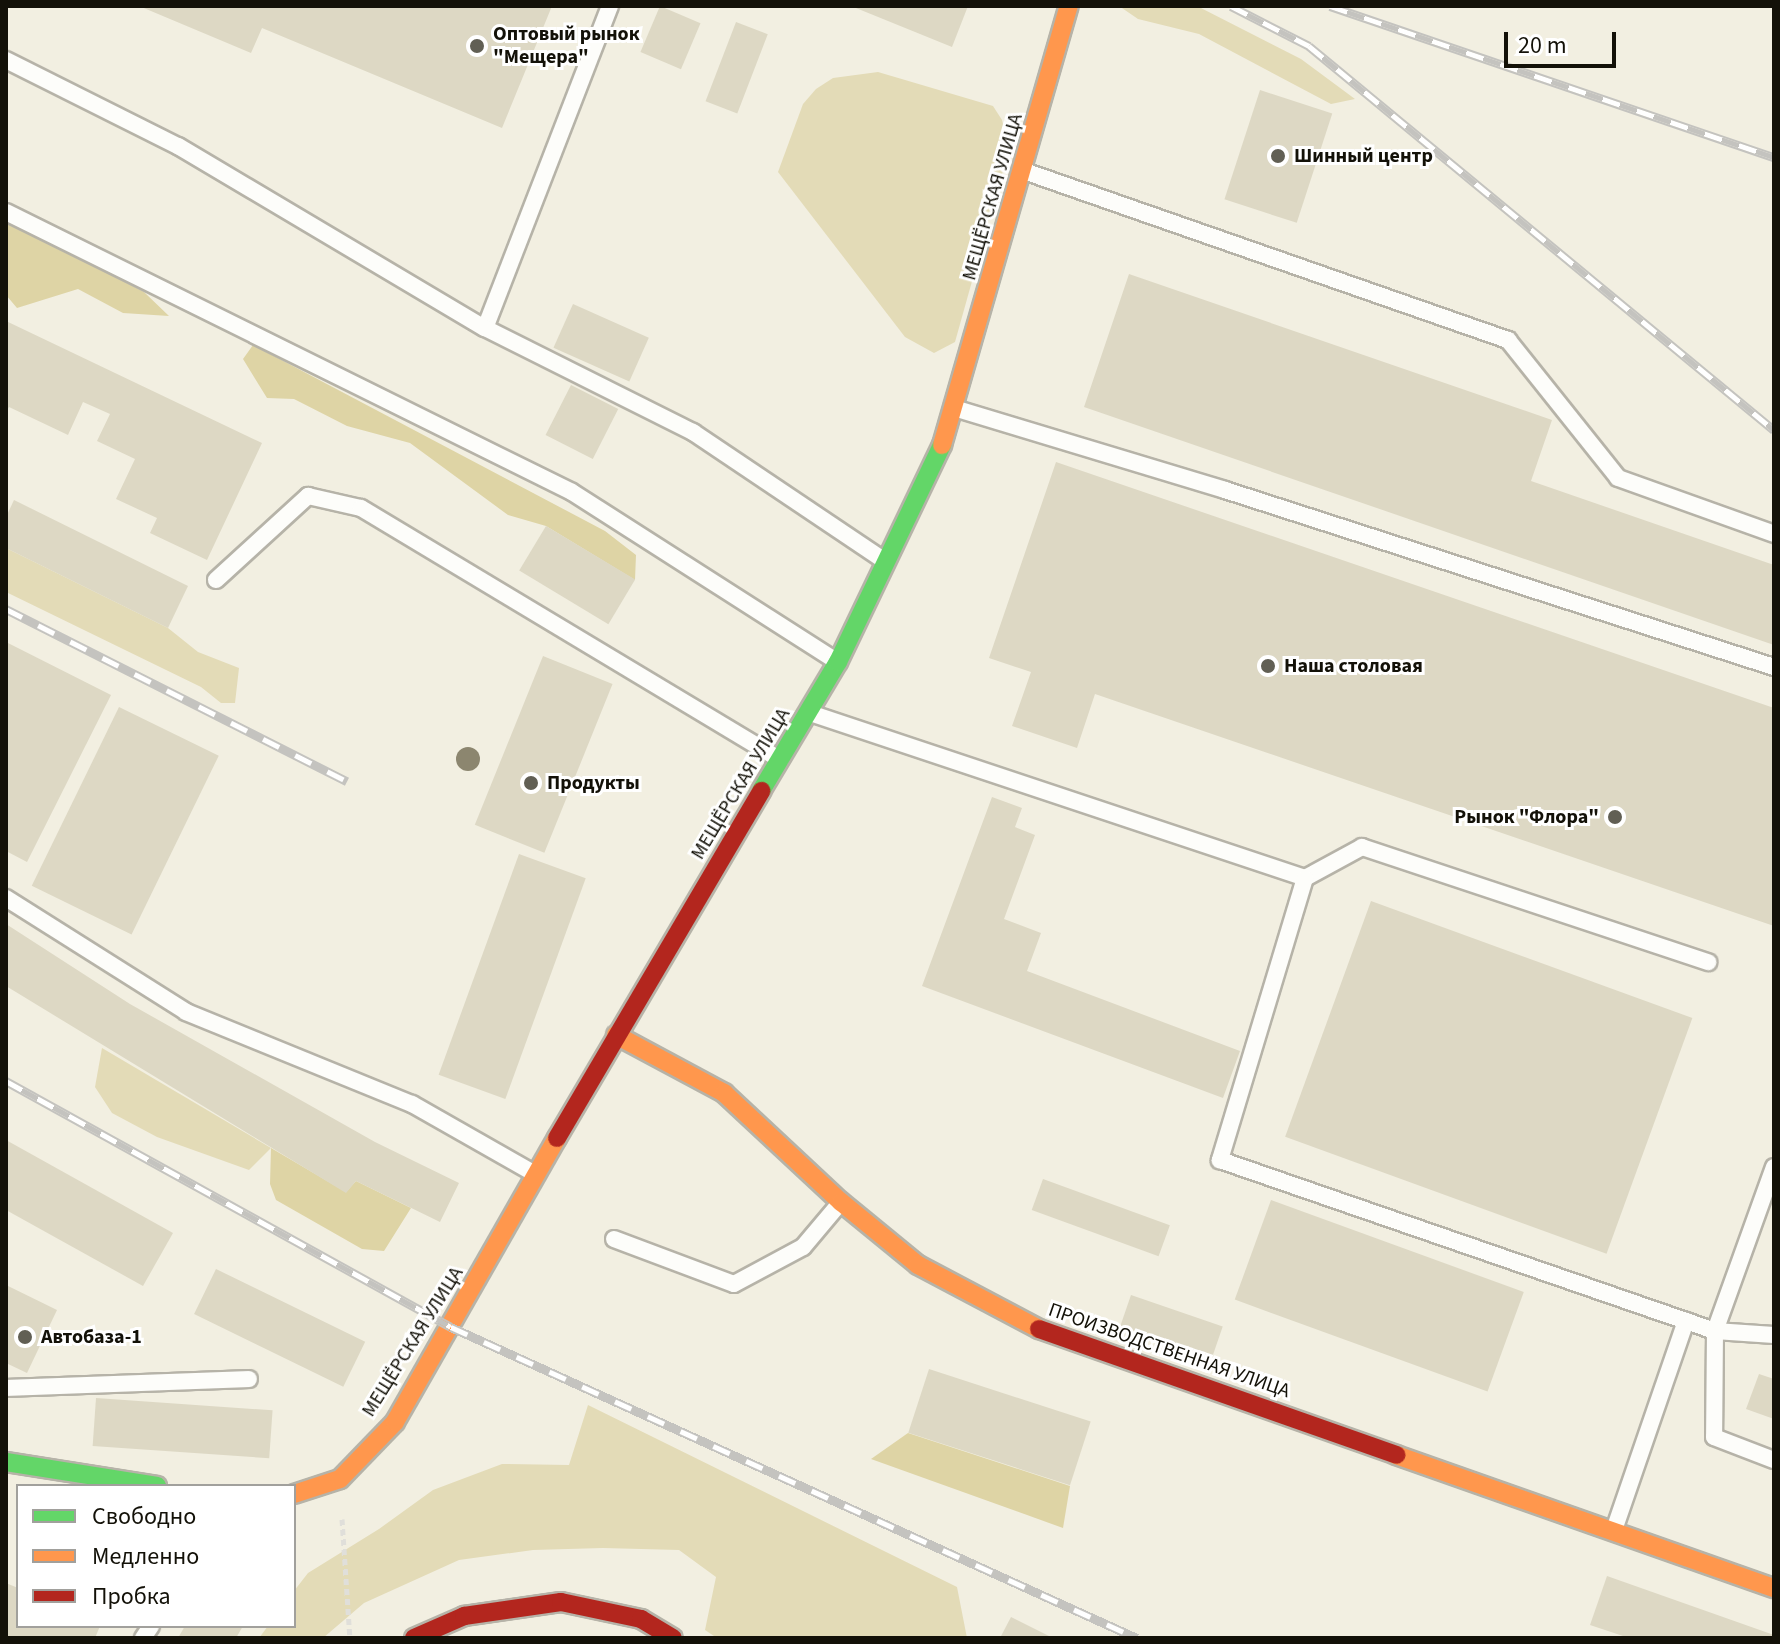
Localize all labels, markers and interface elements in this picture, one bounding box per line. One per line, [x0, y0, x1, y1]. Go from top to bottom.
scale bar [1508, 16, 1620, 66]
place label: Оптовый рынок "Мещера" [493, 22, 640, 69]
text: 20 m [1518, 28, 1567, 63]
marker: Оптовый рынок "Мещера" [468, 37, 486, 55]
street label: МЕЩЁРСКАЯ УЛИЦА [958, 111, 1028, 283]
place label: Шинный центр [1294, 144, 1433, 168]
marker: Шинный центр [1269, 147, 1287, 165]
place label: Наша столовая [1284, 654, 1423, 678]
marker: Наша столовая [1259, 657, 1277, 675]
street label: МЕЩЁРСКАЯ УЛИЦА [686, 704, 796, 864]
place label: Продукты [547, 771, 640, 795]
marker: Продукты [522, 774, 540, 792]
place label: Рынок "Флора" [1454, 805, 1599, 829]
marker: Рынок "Флора" [1606, 808, 1624, 826]
street label: МЕЩЁРСКАЯ УЛИЦА [357, 1263, 469, 1421]
street label: ПРОИЗВОДСТВЕННАЯ УЛИЦА [1045, 1298, 1293, 1404]
place label: Автобаза-1 [41, 1325, 142, 1349]
marker: Автобаза-1 [16, 1328, 34, 1346]
legend [16, 1484, 296, 1628]
text: Свободно [92, 1499, 196, 1534]
text: Медленно [92, 1539, 199, 1574]
text: Пробка [92, 1579, 171, 1614]

